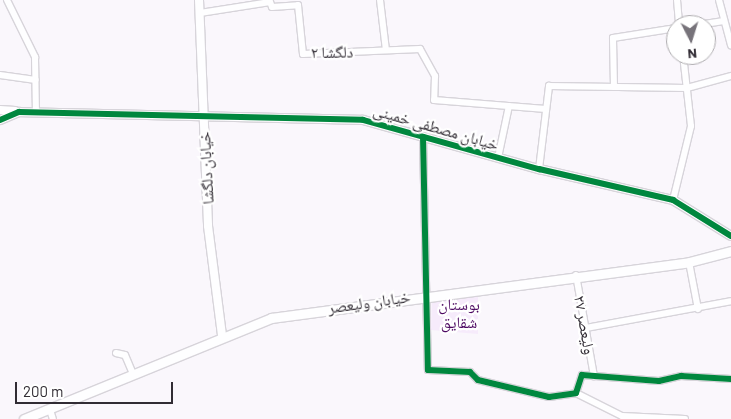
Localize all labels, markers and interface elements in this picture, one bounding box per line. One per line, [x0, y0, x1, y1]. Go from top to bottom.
north arrow [666, 15, 716, 65]
street label: دلگشا ۲ [311, 42, 353, 62]
text: N [687, 46, 698, 63]
street label: خیابان مصطفی خمینی [371, 100, 501, 154]
street label: خیابان دلگشا [195, 131, 217, 205]
street label: خیابان ولیعصر [326, 287, 412, 317]
park label: بوستان شقایق [438, 294, 480, 332]
street label: ولیعصر ۲۷ [570, 294, 600, 356]
scale bar [18, 372, 175, 404]
text: 200 m [23, 382, 63, 400]

